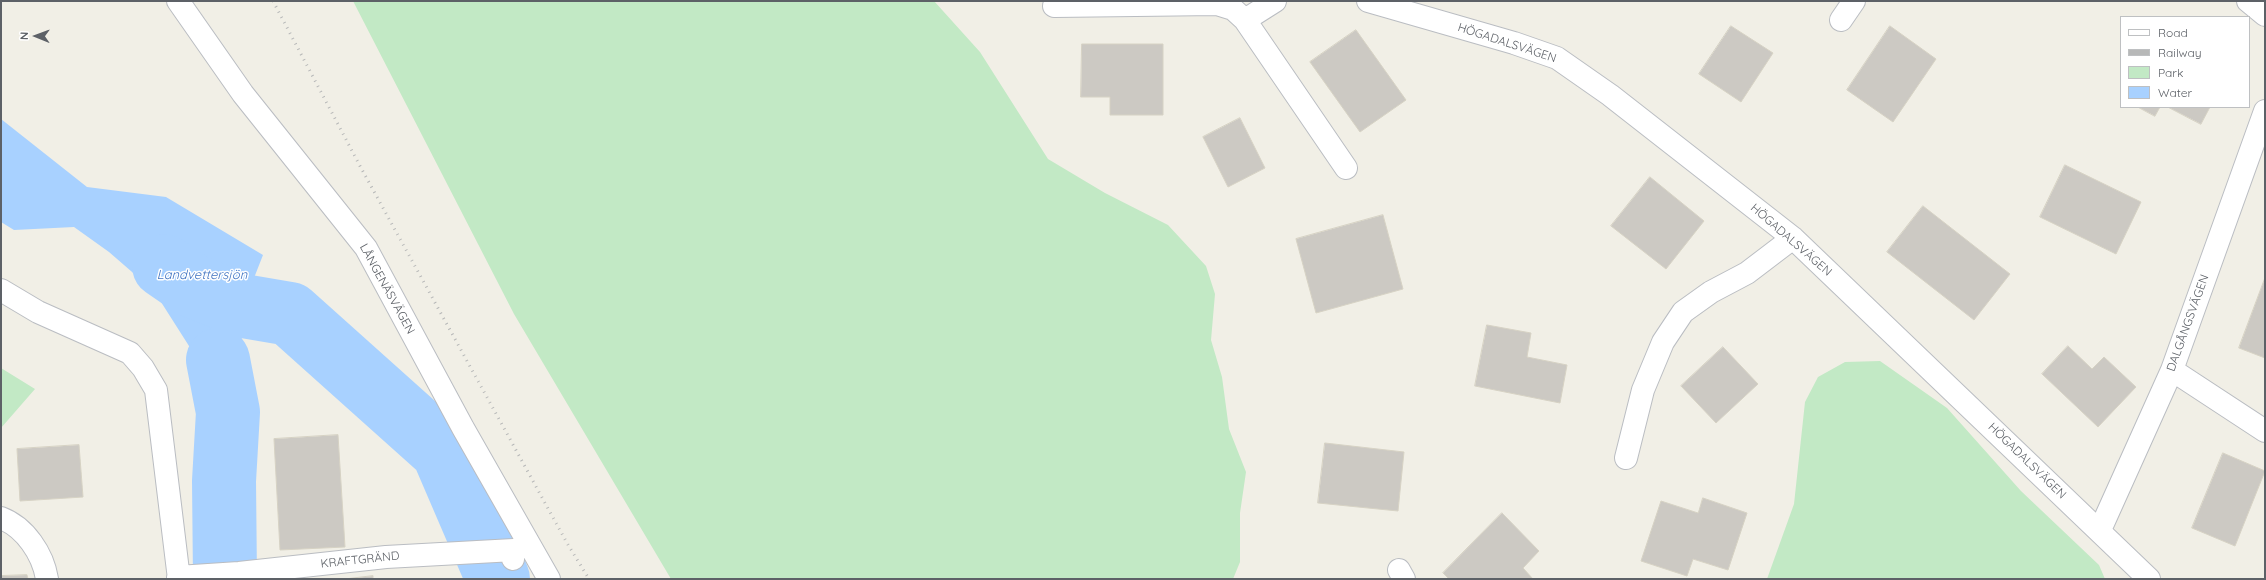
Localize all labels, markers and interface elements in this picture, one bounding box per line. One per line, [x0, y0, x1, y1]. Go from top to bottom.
north arrow [16, 16, 56, 56]
legend [2120, 16, 2250, 108]
street label: HÖGADALSVÄGEN [1456, 20, 1558, 66]
text: Road [2158, 25, 2188, 40]
text: N [17, 32, 31, 40]
text: Railway [2158, 45, 2202, 60]
text: Park [2158, 65, 2183, 80]
text: Water [2158, 85, 2192, 100]
street label: HÖGADALSVÄGEN [1747, 201, 1835, 279]
street label: LÅNGENÄSVÄGEN [356, 241, 418, 337]
water label: Landvettersjön [157, 267, 247, 283]
street label: DALGÅNGSVÄGEN [2164, 273, 2212, 373]
street label: HÖGADALSVÄGEN [1985, 420, 2069, 502]
street label: KRAFTGRÄND [320, 549, 400, 571]

